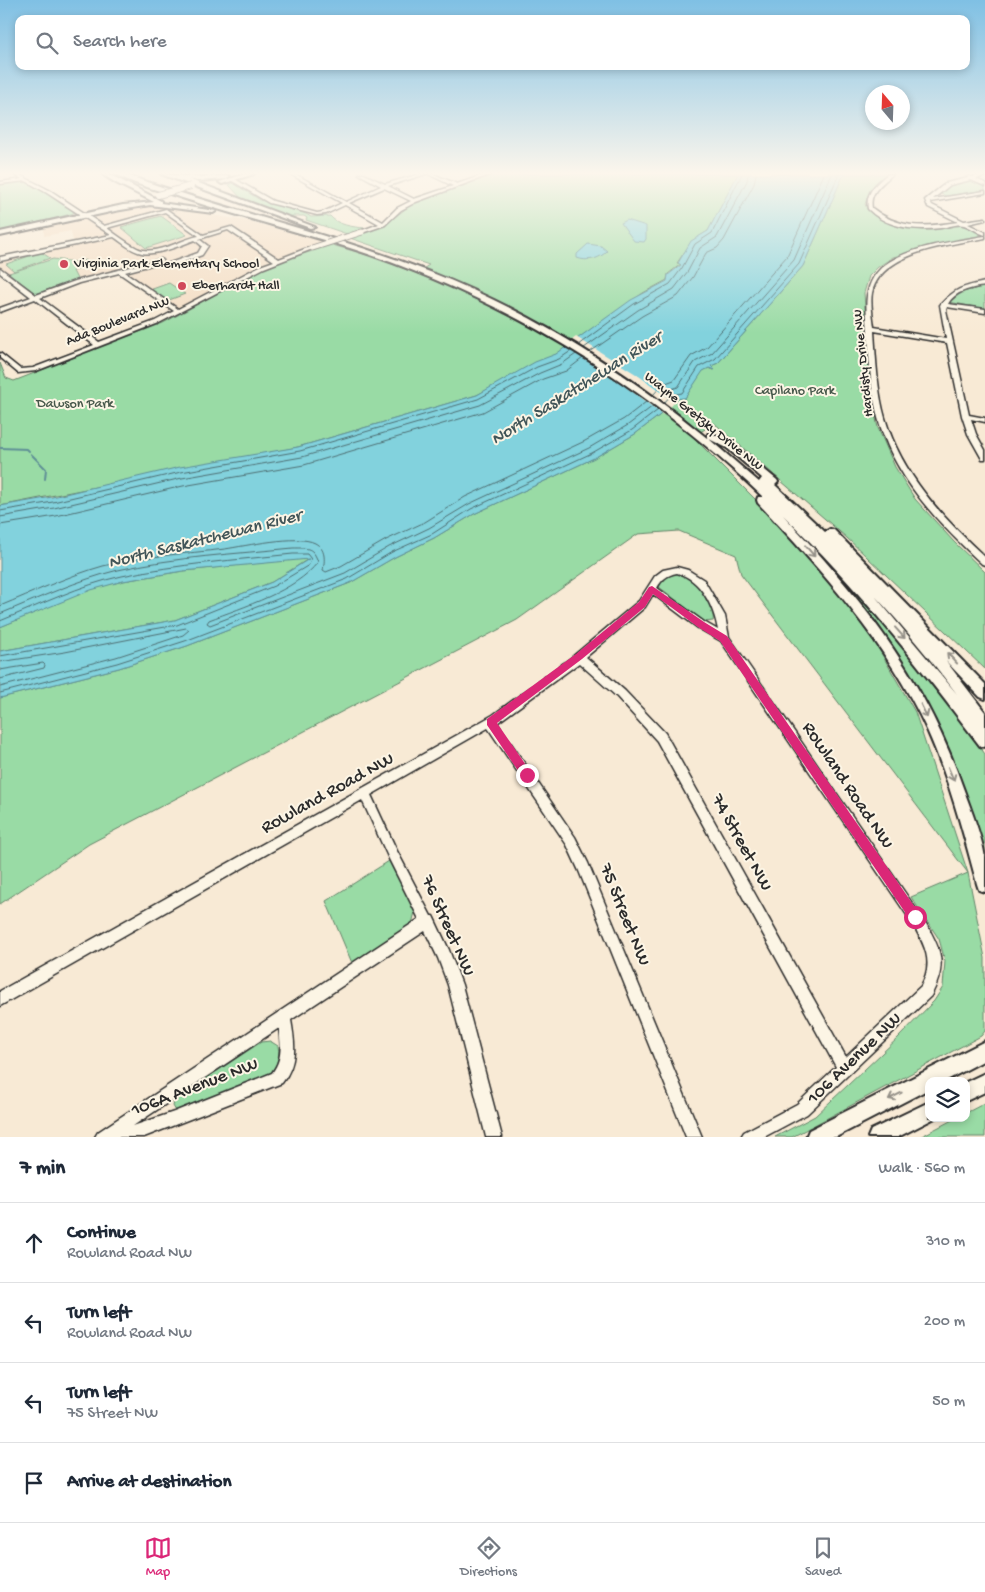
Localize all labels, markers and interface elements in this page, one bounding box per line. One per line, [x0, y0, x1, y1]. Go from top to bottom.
search box [15, 15, 970, 70]
icon: search [33, 29, 61, 57]
text: Search here [73, 31, 167, 54]
north arrow [865, 85, 910, 130]
place label: Virginia Park Elementary School [73, 256, 259, 273]
marker: Virginia Park Elementary School [58, 258, 70, 270]
place label: Eberhardt Hall [192, 278, 280, 295]
marker: Eberhardt Hall [176, 280, 188, 292]
street label: Ada Boulevard NW [64, 293, 172, 351]
street label: Hardisty Drive NW [850, 308, 878, 418]
water label: North Saskatchewan River [488, 326, 670, 450]
street label: Wayne Gretzky Drive NW [640, 369, 766, 475]
park label: Capilano Park [755, 383, 837, 400]
park label: Dawson Park [36, 396, 115, 413]
water label: North Saskatchewan River [106, 505, 307, 574]
one-way arrow [804, 544, 815, 557]
one-way arrow [894, 626, 906, 639]
one-way arrow [946, 651, 958, 664]
one-way arrow [920, 703, 929, 718]
street label: Rowland Road NW [796, 718, 898, 854]
street label: Rowland Road NW [257, 748, 399, 840]
route end [516, 764, 539, 787]
one-way arrow [947, 766, 957, 781]
street label: 74 Street NW [704, 790, 777, 895]
street label: 75 Street NW [593, 860, 655, 969]
street label: 76 Street NW [414, 871, 479, 980]
route start [904, 906, 927, 929]
street label: 106 Avenue NW [802, 1008, 907, 1111]
street label: 106A Avenue NW [127, 1053, 262, 1123]
map controls [925, 1077, 970, 1122]
button: layers [925, 1077, 970, 1122]
one-way arrow [888, 1092, 903, 1101]
text: 7 min [20, 1157, 65, 1182]
text: Walk · 560 m [879, 1160, 965, 1179]
text: Continue [67, 1222, 136, 1245]
icon: ahead [20, 1229, 48, 1257]
text: 310 m [926, 1233, 965, 1252]
text: Rowland Road NW [67, 1245, 192, 1264]
text: Turn left [67, 1302, 131, 1325]
icon: left [20, 1309, 48, 1337]
text: 200 m [924, 1313, 965, 1332]
text: Rowland Road NW [67, 1325, 192, 1344]
text: Turn left [67, 1382, 131, 1405]
icon: left [20, 1389, 48, 1417]
text: 50 m [932, 1393, 965, 1412]
text: 75 Street NW [67, 1405, 158, 1424]
icon: arrive [20, 1469, 48, 1497]
text: Arrive at destination [67, 1471, 231, 1494]
tab: Map [144, 1534, 172, 1581]
tab: Directions [460, 1534, 517, 1581]
tab: Saved [805, 1534, 841, 1581]

